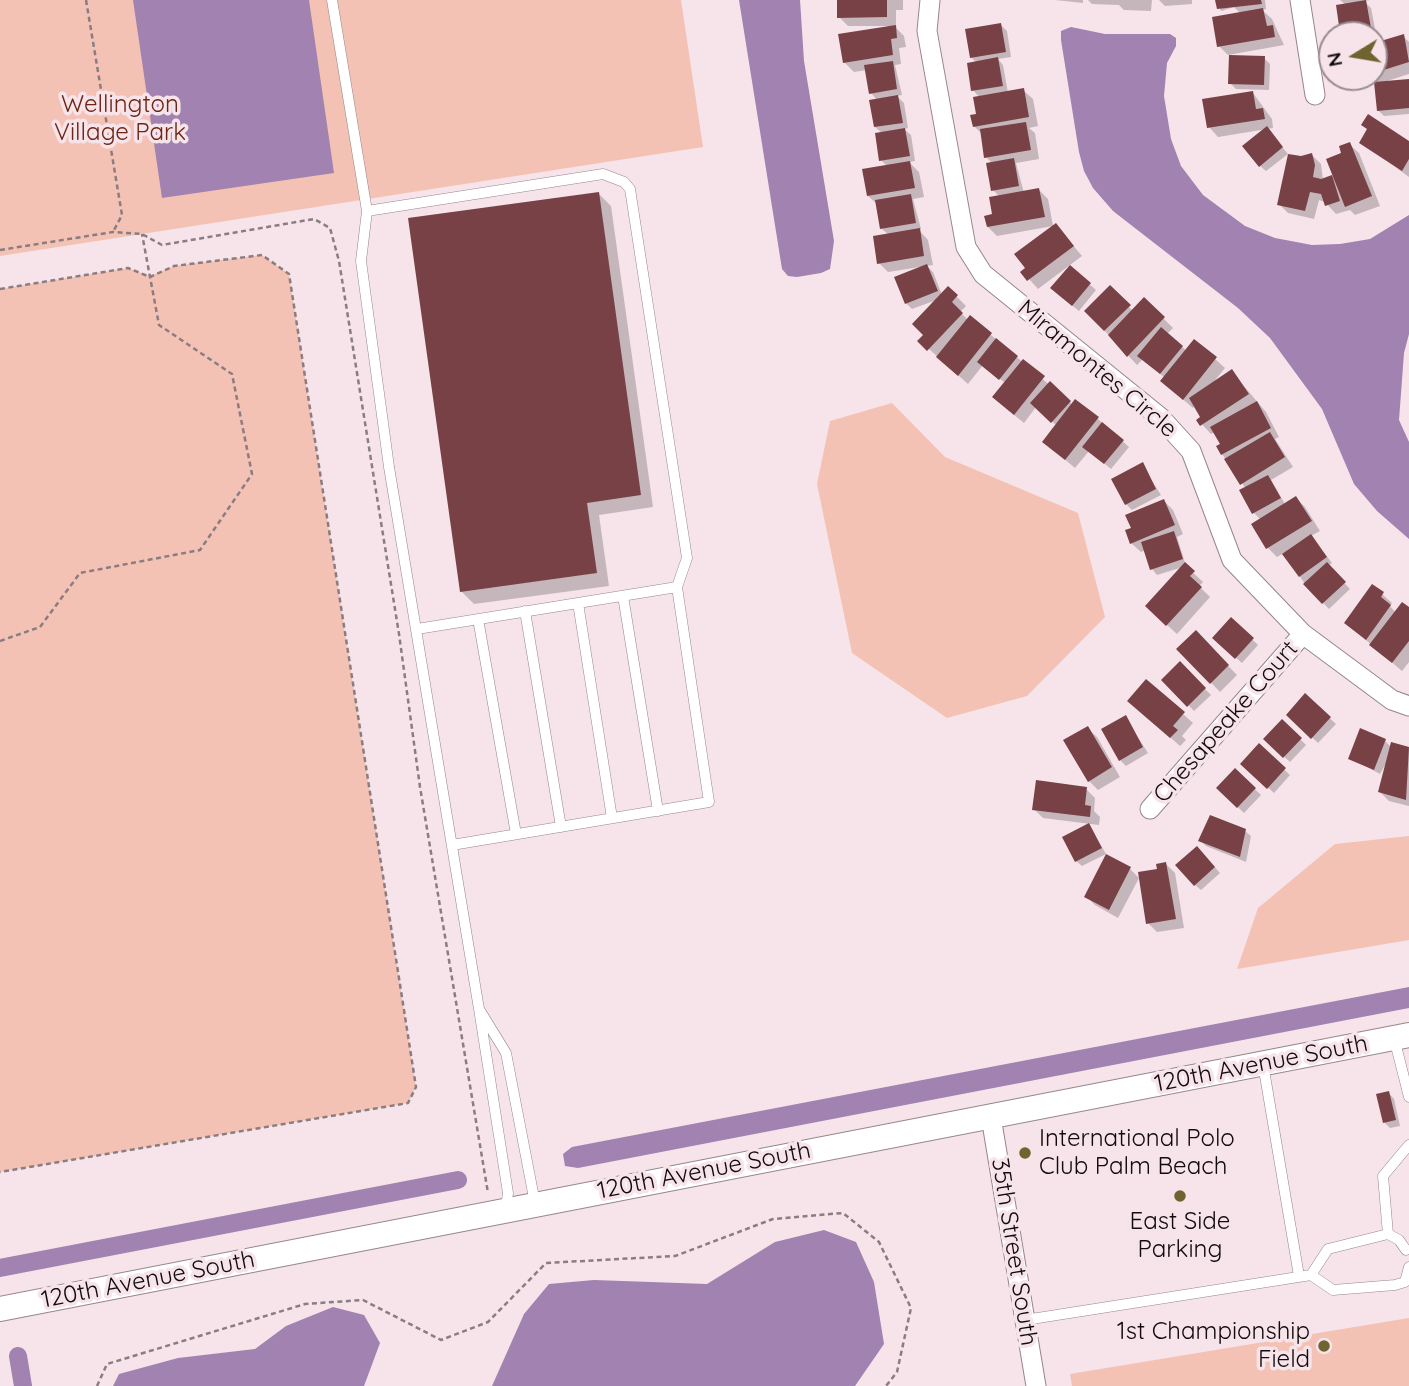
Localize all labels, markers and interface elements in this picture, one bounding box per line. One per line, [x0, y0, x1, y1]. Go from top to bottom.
north arrow [1318, 21, 1388, 91]
text: N [1321, 50, 1347, 69]
park label: Wellington Village Park [54, 91, 186, 147]
street label: Miramontes Circle [1012, 294, 1182, 444]
street label: Chesapeake Court [1148, 635, 1304, 809]
street label: 120th Avenue South [1152, 1029, 1370, 1099]
place label: International Polo Club Palm Beach [1039, 1125, 1235, 1181]
street label: 120th Avenue South [595, 1136, 813, 1206]
marker: International Polo Club Palm Beach [1017, 1145, 1033, 1161]
street label: 35th Street South [985, 1156, 1043, 1348]
marker: East Side Parking [1172, 1188, 1188, 1204]
place label: East Side Parking [1130, 1208, 1230, 1264]
street label: 120th Avenue South [39, 1245, 257, 1315]
place label: 1st Championship Field [1117, 1318, 1310, 1374]
marker: 1st Championship Field [1316, 1338, 1332, 1354]

